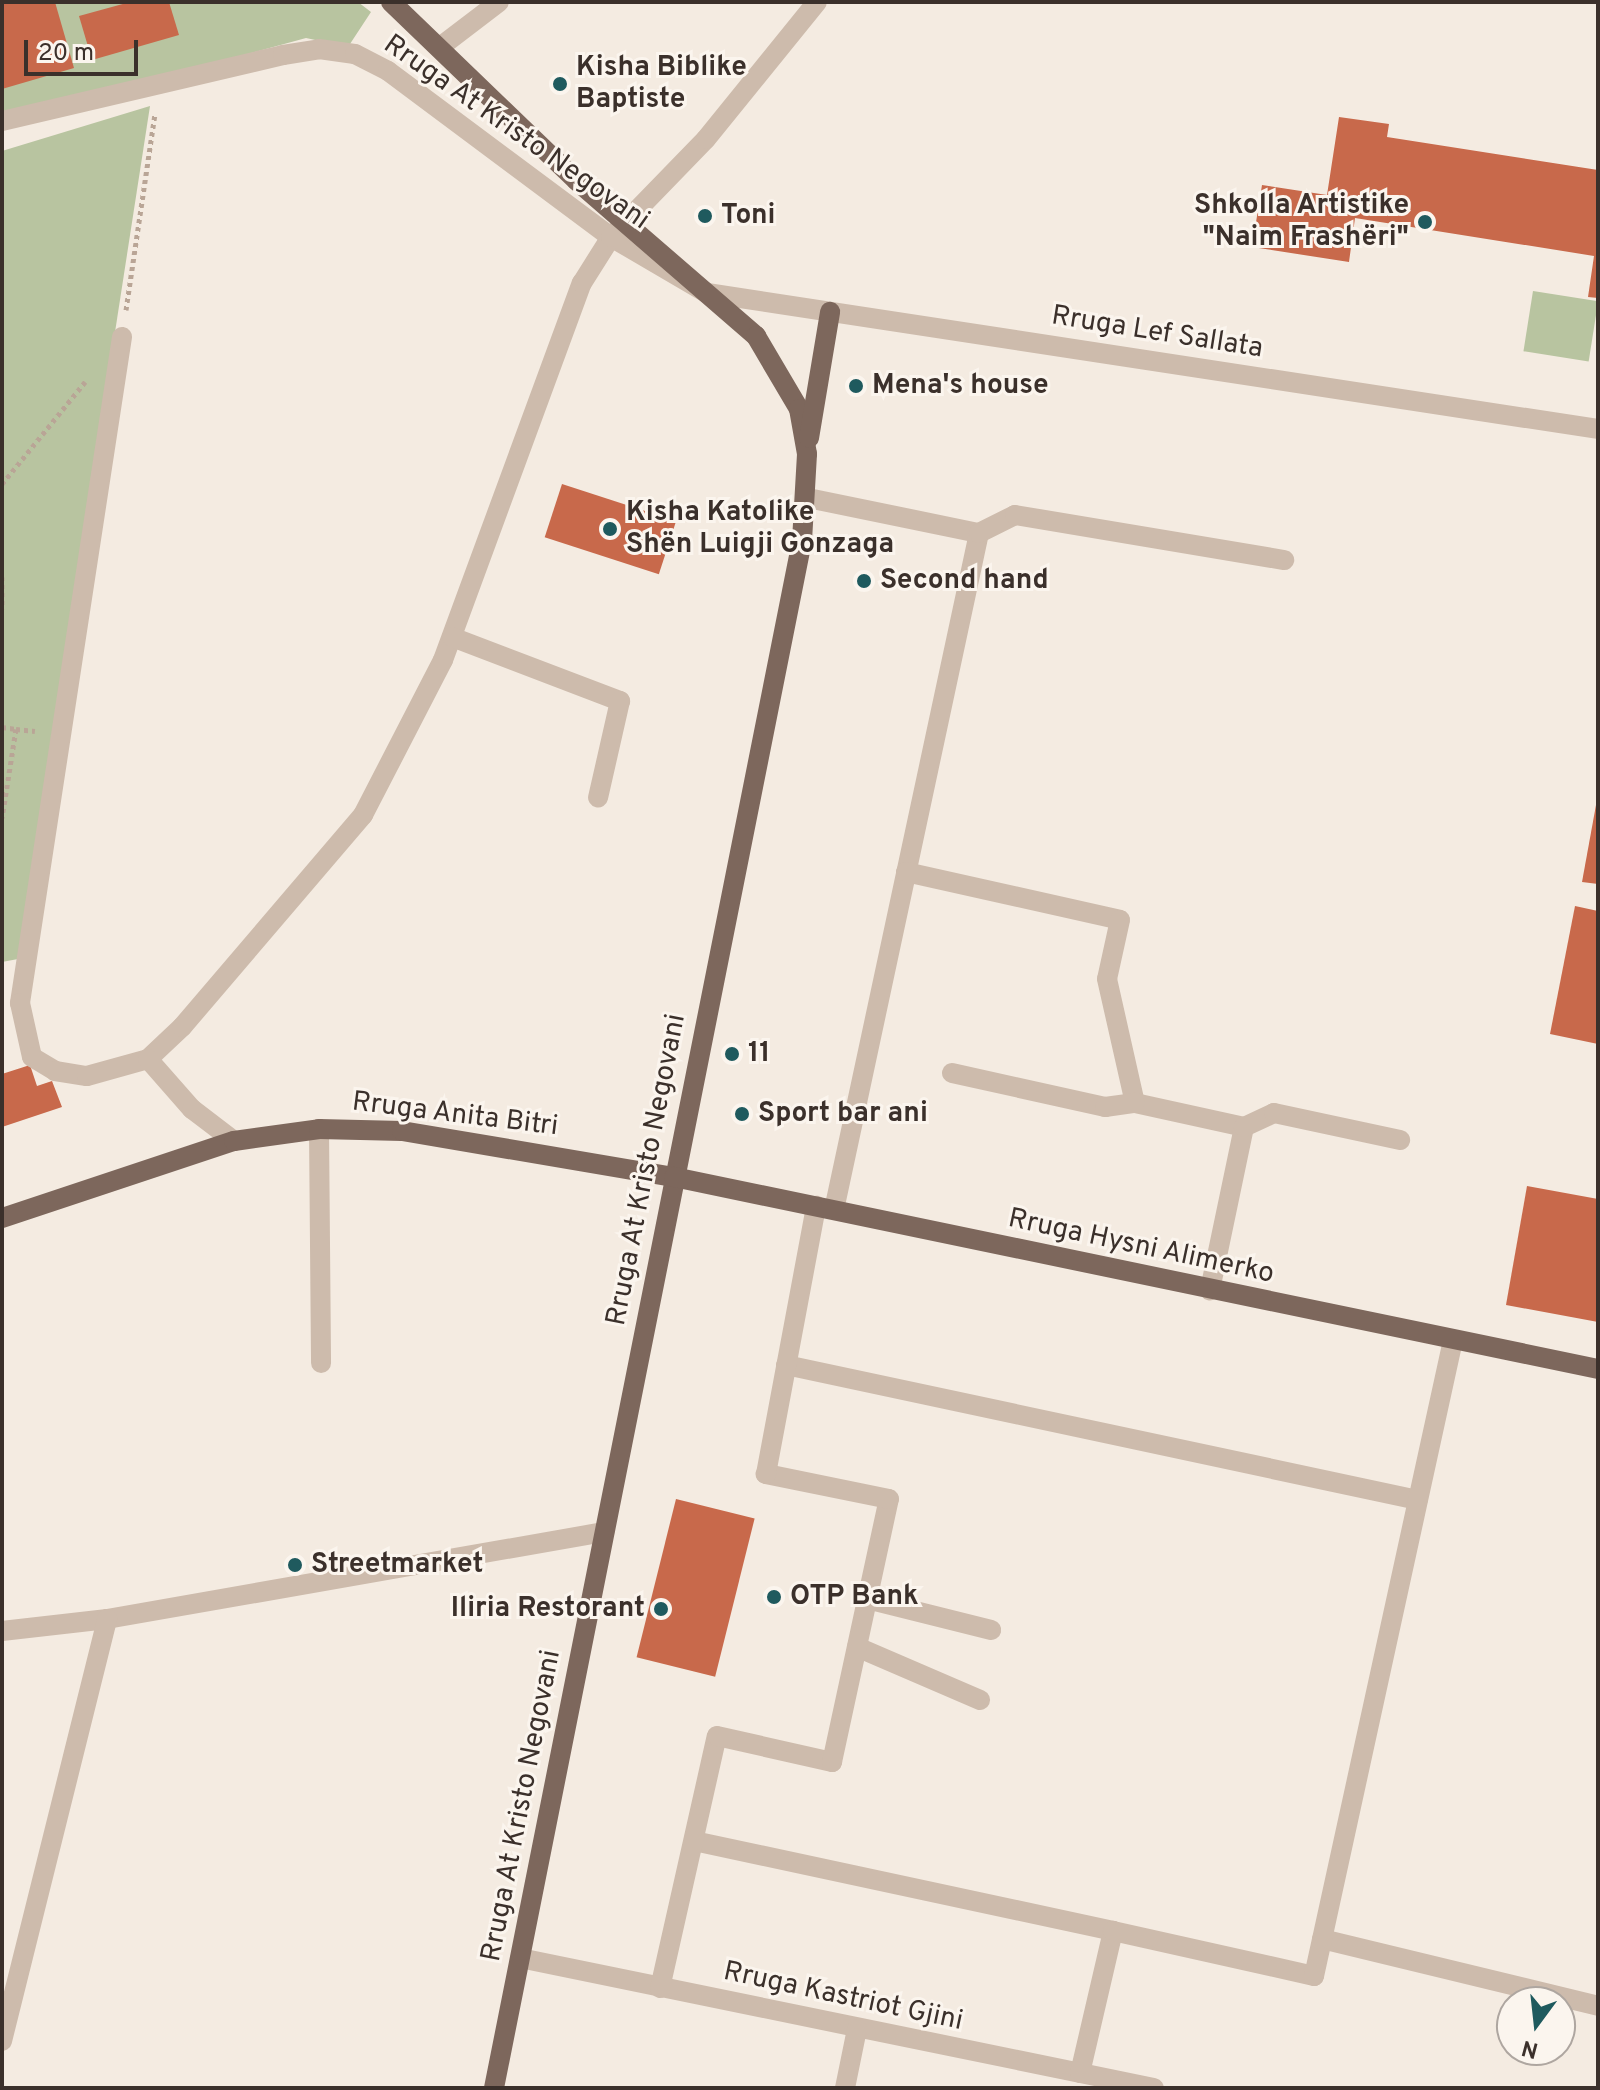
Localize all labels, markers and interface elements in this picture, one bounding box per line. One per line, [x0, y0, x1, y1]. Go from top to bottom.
scale bar [28, 24, 142, 74]
street label: Rruga At Kristo Negovani [376, 28, 656, 238]
text: 20 m [38, 39, 94, 69]
place label: Kisha Biblike Baptiste [576, 51, 747, 117]
marker: Kisha Biblike Baptiste [551, 75, 569, 93]
place label: Shkolla Artistike "Naim Frashëri" [1193, 189, 1409, 255]
place label: Toni [721, 199, 776, 233]
marker: Toni [696, 207, 714, 225]
marker: Shkolla Artistike "Naim Frashëri" [1416, 213, 1434, 231]
street label: Rruga Lef Sallata [1049, 300, 1265, 366]
place label: Mena's house [872, 369, 1048, 403]
marker: Mena's house [847, 377, 865, 395]
place label: Kisha Katolike Shën Luigji Gonzaga [626, 496, 894, 562]
marker: Kisha Katolike Shën Luigji Gonzaga [601, 520, 619, 538]
place label: Second hand [880, 564, 1049, 598]
marker: Second hand [855, 572, 873, 590]
street label: Rruga At Kristo Negovani [600, 1011, 694, 1329]
place label: 11 [748, 1037, 770, 1071]
marker: 11 [723, 1045, 741, 1063]
street label: Rruga Anita Bitri [350, 1086, 560, 1144]
place label: Sport bar ani [758, 1097, 928, 1131]
marker: Sport bar ani [733, 1105, 751, 1123]
street label: Rruga Hysni Alimerko [1005, 1202, 1277, 1292]
place label: Streetmarket [311, 1548, 483, 1582]
marker: Streetmarket [286, 1556, 304, 1574]
place label: OTP Bank [790, 1580, 919, 1614]
marker: OTP Bank [765, 1588, 783, 1606]
place label: Iliria Restorant [451, 1592, 645, 1626]
marker: Iliria Restorant [652, 1600, 670, 1618]
street label: Rruga At Kristo Negovani [475, 1647, 569, 1965]
street label: Rruga Kastriot Gjini [720, 1955, 966, 2039]
north arrow [1496, 1986, 1576, 2066]
text: N [1519, 2033, 1541, 2063]

